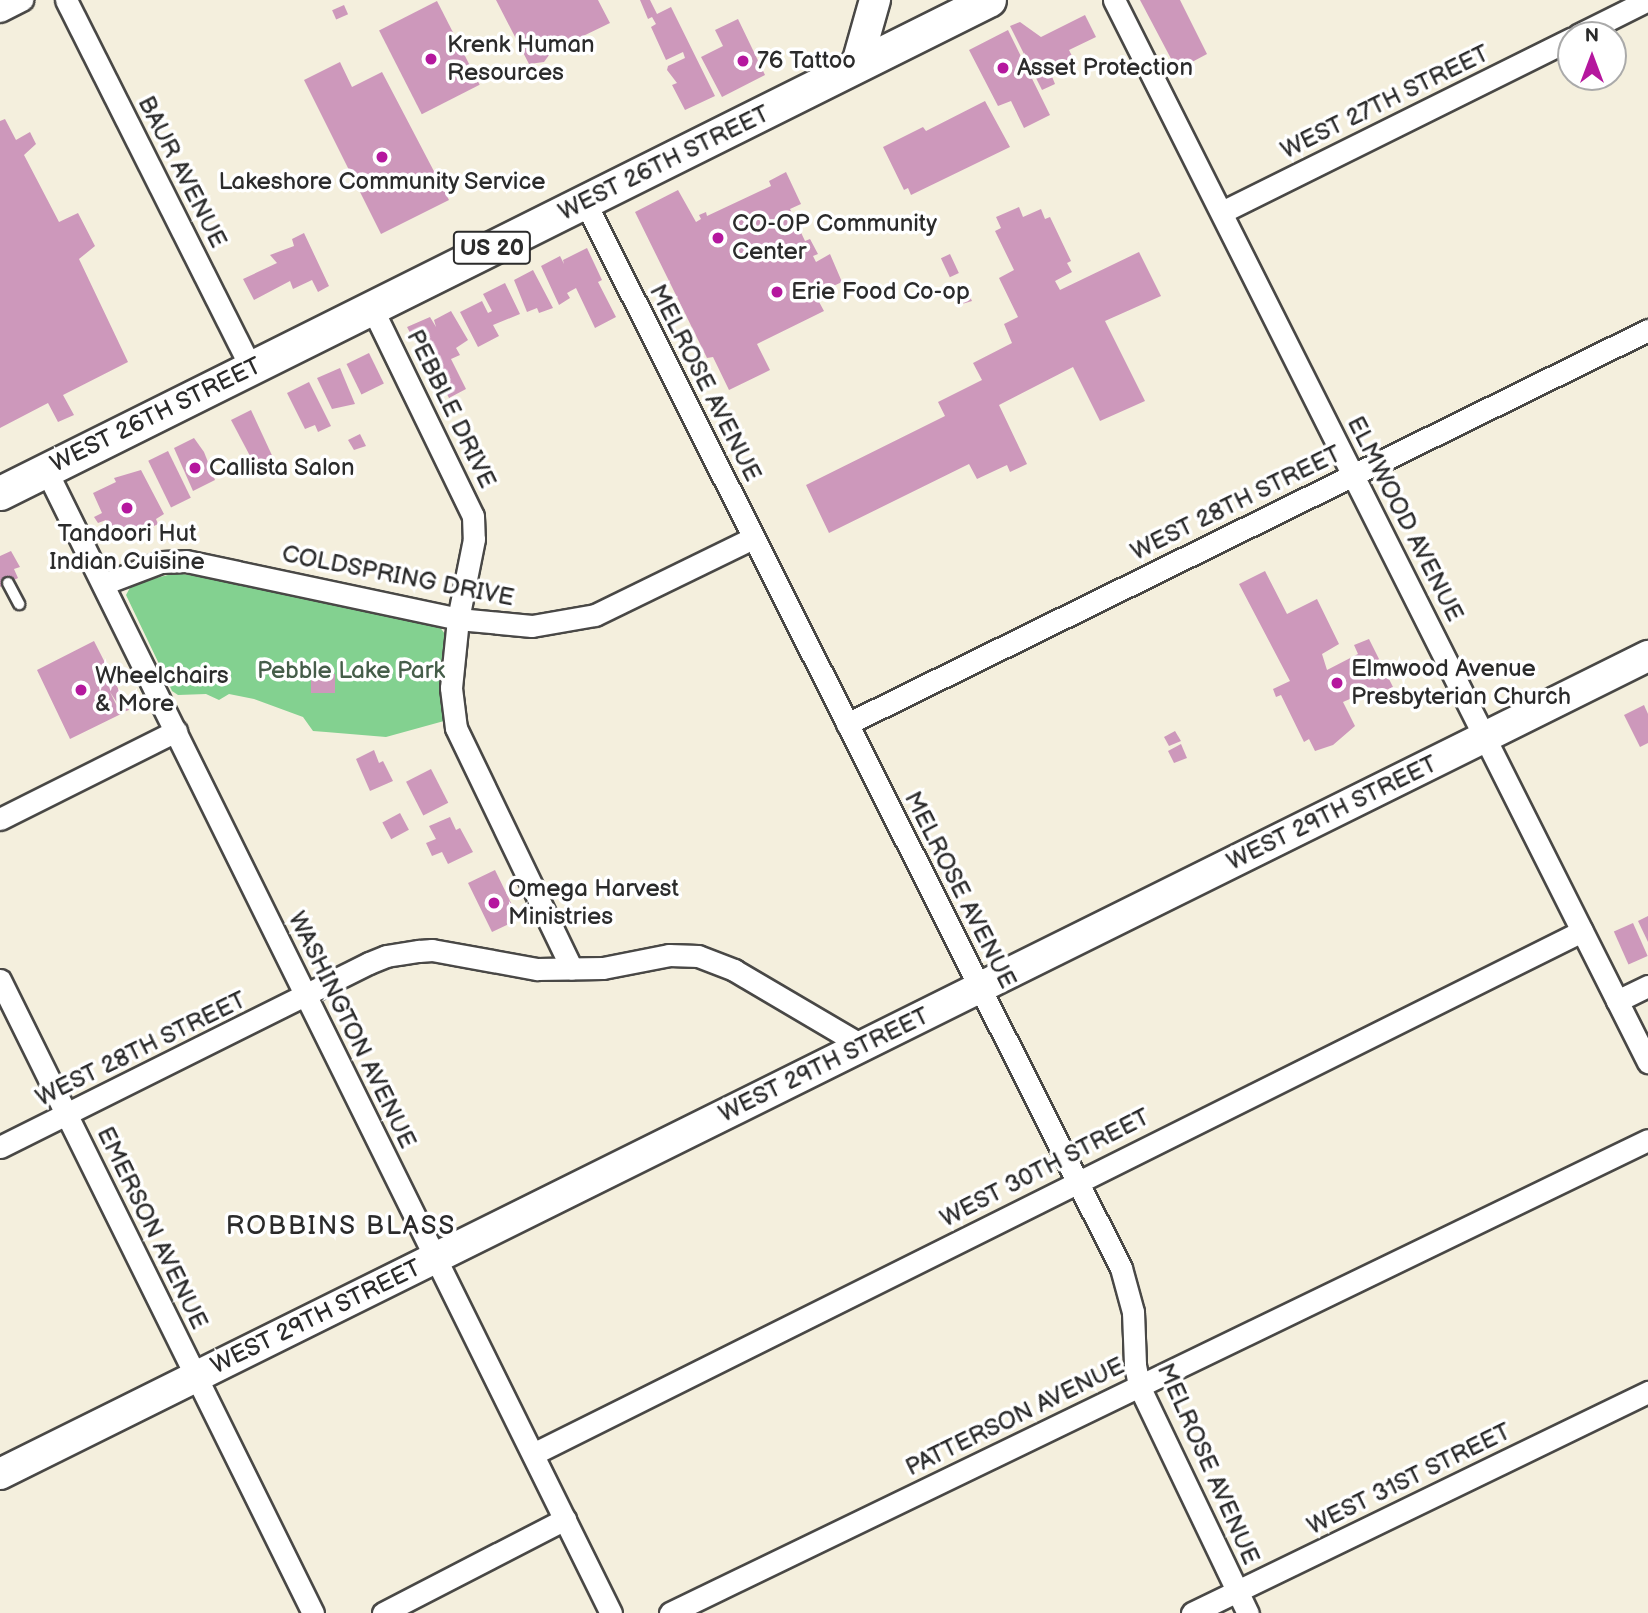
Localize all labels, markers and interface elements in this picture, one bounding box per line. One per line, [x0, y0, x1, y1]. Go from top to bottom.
north arrow [1557, 21, 1627, 91]
text: N [1585, 25, 1599, 48]
place label: Krenk Human Resources [447, 31, 595, 87]
street label: WEST 27TH STREET [1276, 39, 1494, 165]
place label: 76 Tattoo [757, 47, 857, 75]
marker: Krenk Human Resources [421, 49, 441, 69]
marker: 76 Tattoo [735, 53, 751, 69]
place label: Asset Protection [1017, 54, 1193, 82]
marker: Asset Protection [995, 60, 1011, 76]
street label: BAUR AVENUE [131, 91, 233, 253]
street label: WEST 26TH STREET [554, 99, 774, 227]
marker: Lakeshore Community Service [374, 149, 390, 165]
place label: Lakeshore Community Service [218, 168, 546, 196]
place label: CO-OP Community Center [732, 210, 937, 266]
road number: US 20 [452, 229, 532, 268]
marker: CO-OP Community Center [710, 230, 726, 246]
place label: Erie Food Co-op [791, 278, 970, 306]
street label: MELROSE AVENUE [643, 280, 767, 486]
marker: Erie Food Co-op [769, 284, 785, 300]
street label: PEBBLE DRIVE [400, 325, 502, 493]
street label: WEST 26TH STREET [46, 351, 266, 479]
street label: ELMWOOD AVENUE [1341, 412, 1469, 626]
street label: WEST 28TH STREET [1126, 439, 1346, 567]
place label: Callista Salon [209, 454, 355, 482]
marker: Callista Salon [187, 460, 203, 476]
marker: Tandoori Hut Indian Cuisine [119, 500, 135, 516]
place label: Tandoori Hut Indian Cuisine [49, 520, 205, 576]
street label: COLDSPRING DRIVE [279, 539, 517, 613]
place label: Elmwood Avenue Presbyterian Church [1351, 655, 1571, 711]
park label: Pebble Lake Park [257, 657, 445, 685]
place label: Wheelchairs & More [95, 662, 229, 718]
marker: Elmwood Avenue Presbyterian Church [1329, 675, 1345, 691]
marker: Wheelchairs & More [73, 682, 89, 698]
street label: WEST 29TH STREET [1222, 749, 1442, 877]
street label: MELROSE AVENUE [898, 787, 1022, 993]
place label: Omega Harvest Ministries [508, 875, 679, 931]
marker: Omega Harvest Ministries [486, 895, 502, 911]
street label: WASHINGTON AVENUE [282, 907, 422, 1153]
street label: WEST 28TH STREET [31, 985, 251, 1113]
street label: WEST 29TH STREET [714, 1001, 934, 1129]
street label: WEST 30TH STREET [935, 1103, 1155, 1233]
street label: EMERSON AVENUE [91, 1122, 213, 1334]
district label: ROBBINS BLASS [227, 1211, 455, 1243]
street label: WEST 29TH STREET [206, 1253, 426, 1381]
street label: PATTERSON AVENUE [901, 1352, 1129, 1482]
street label: MELROSE AVENUE [1151, 1359, 1265, 1569]
street label: WEST 31ST STREET [1302, 1417, 1516, 1541]

